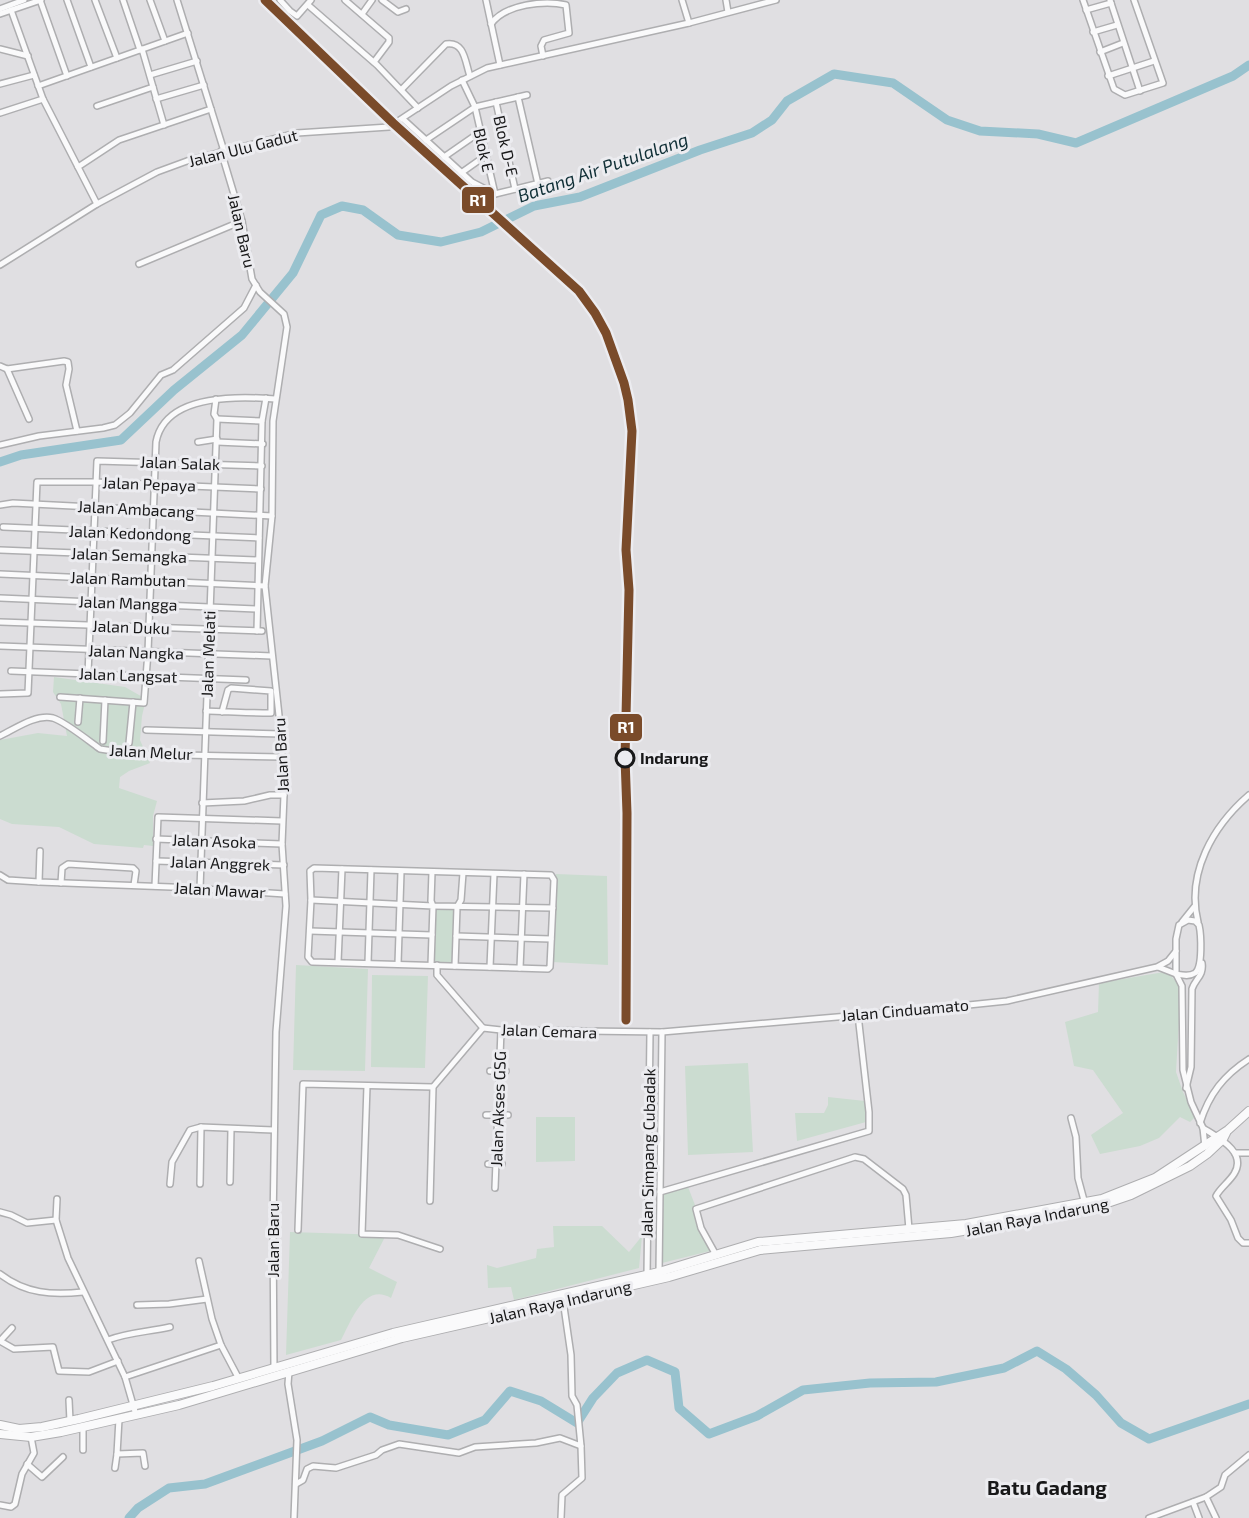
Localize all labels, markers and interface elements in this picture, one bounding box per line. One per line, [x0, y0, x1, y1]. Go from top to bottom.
street label: Blok D-E [490, 113, 523, 178]
street label: Jalan Ulu Gadut [186, 125, 299, 170]
street label: Blok E [470, 126, 499, 174]
water label: Batang Air Putulalang [514, 128, 691, 207]
line badge: R1 [461, 186, 495, 214]
text: R1 [469, 190, 487, 209]
street label: Jalan Baru [225, 192, 260, 270]
street label: Jalan Salak [140, 452, 220, 473]
street label: Jalan Pepaya [102, 472, 196, 495]
street label: Jalan Ambacang [77, 496, 195, 521]
street label: Jalan Kedondong [68, 521, 192, 544]
street label: Jalan Semangka [71, 543, 187, 566]
street label: Jalan Rambutan [70, 567, 186, 590]
street label: Jalan Mangga [78, 591, 178, 614]
street label: Jalan Melati [196, 610, 219, 698]
street label: Jalan Duku [92, 616, 170, 637]
street label: Jalan Nangka [88, 640, 184, 663]
street label: Jalan Langsat [78, 663, 178, 686]
line badge: R1 [609, 713, 643, 742]
street label: Jalan Baru [269, 717, 292, 793]
text: R1 [617, 717, 635, 736]
street label: Jalan Melur [109, 740, 194, 763]
marker: Indarung [615, 748, 635, 768]
place label: Indarung [640, 748, 709, 767]
street label: Jalan Asoka [172, 830, 256, 851]
street label: Jalan Anggrek [170, 851, 270, 874]
street label: Jalan Mawar [174, 878, 267, 901]
street label: Jalan Cinduamato [840, 994, 970, 1025]
street label: Jalan Cemara [501, 1019, 597, 1042]
street label: Jalan Akses GSG [486, 1051, 509, 1167]
street label: Jalan Simpang Cubadak [637, 1068, 658, 1238]
street label: Jalan Raya Indarung [964, 1193, 1110, 1240]
street label: Jalan Baru [263, 1203, 282, 1277]
street label: Jalan Raya Indarung [487, 1276, 633, 1327]
district label: Batu Gadang [987, 1475, 1107, 1499]

